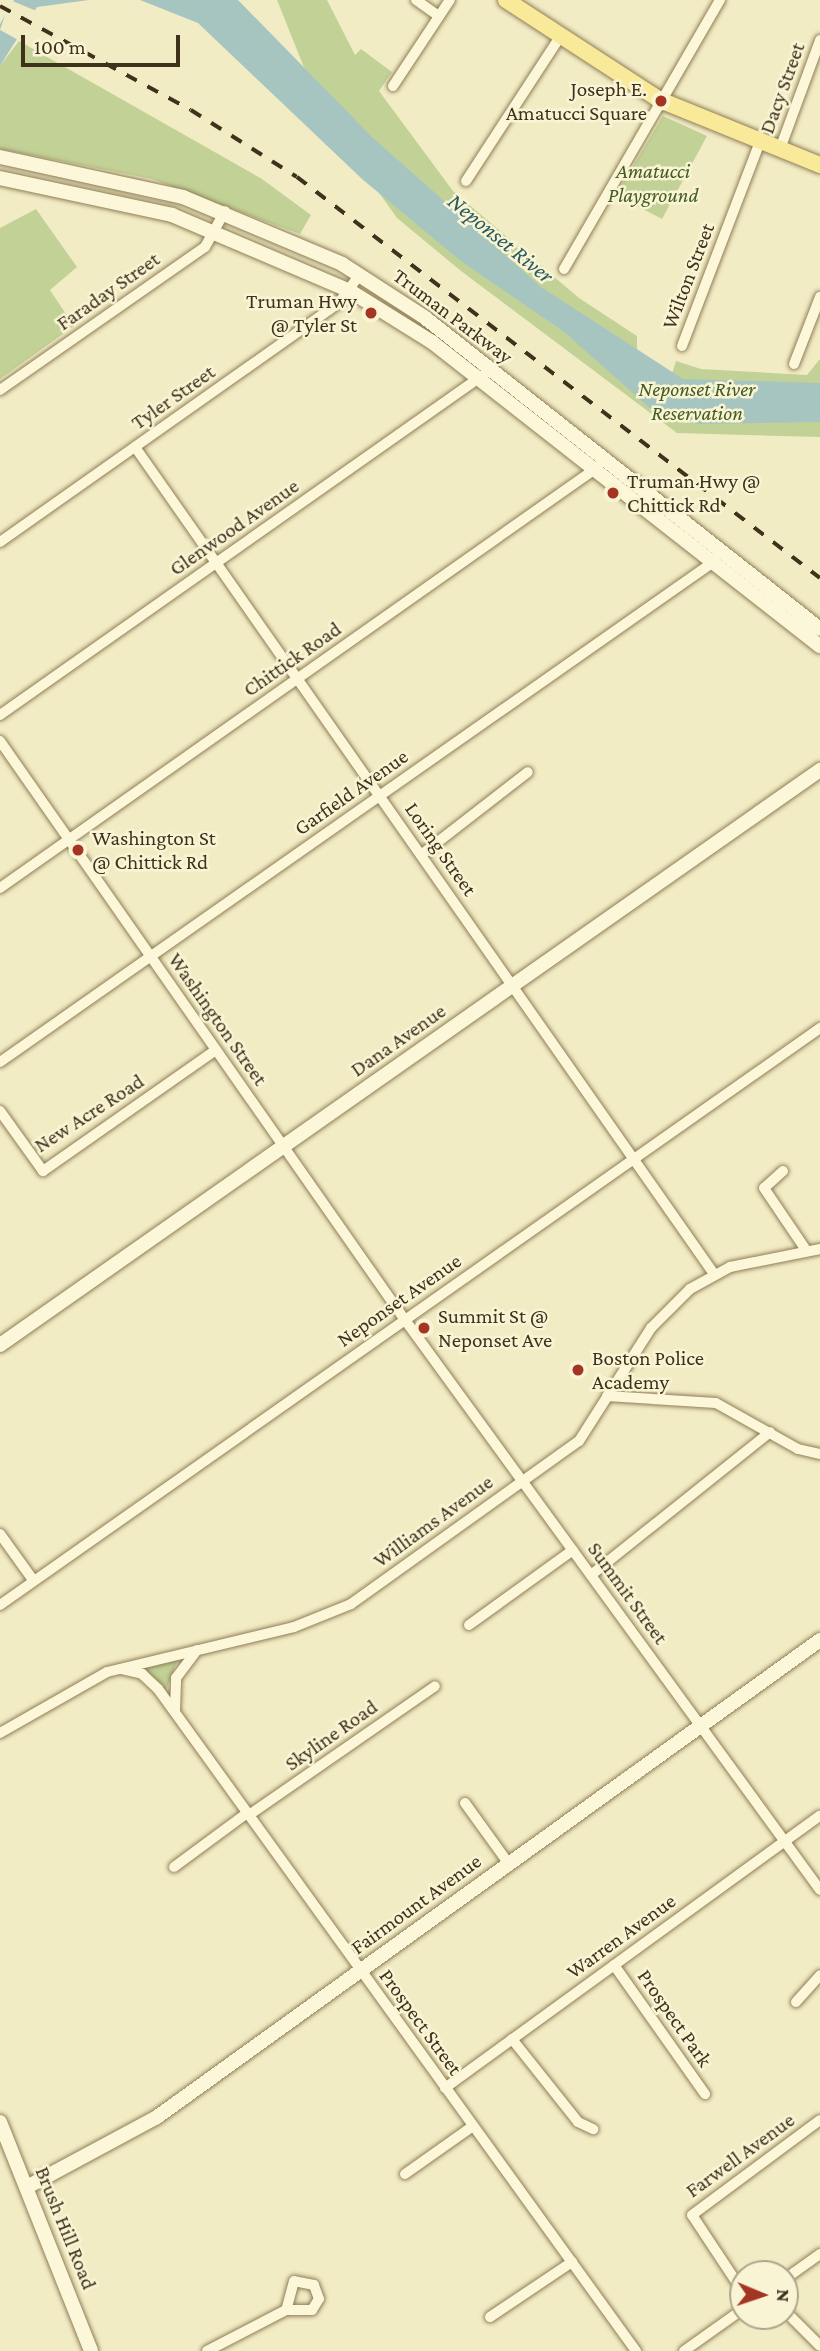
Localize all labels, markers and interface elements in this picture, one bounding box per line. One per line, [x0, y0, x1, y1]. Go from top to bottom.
scale bar [24, 21, 184, 65]
text: 100 m [34, 35, 86, 59]
street label: Dacy Street [754, 39, 810, 137]
place label: Joseph E. Amatucci Square [506, 76, 647, 126]
marker: Joseph E. Amatucci Square [653, 93, 669, 109]
park label: Amatucci Playground [608, 158, 698, 208]
water label: Neponset River [443, 187, 559, 289]
street label: Wilton Street [656, 219, 720, 333]
street label: Faraday Street [52, 246, 164, 336]
street label: Truman Parkway [388, 263, 518, 369]
place label: Truman Hwy @ Tyler St [246, 288, 357, 338]
marker: Truman Hwy @ Tyler St [363, 305, 379, 321]
street label: Tyler Street [126, 359, 220, 435]
park label: Neponset River Reservation [639, 376, 755, 426]
place label: Truman Hwy @ Chittick Rd [627, 468, 760, 518]
street label: Glenwood Avenue [164, 473, 304, 581]
marker: Truman Hwy @ Chittick Rd [605, 485, 621, 501]
street label: Chittick Road [238, 616, 346, 702]
street label: Garfield Avenue [289, 743, 413, 841]
street label: Loring Street [400, 797, 482, 901]
place label: Washington St @ Chittick Rd [92, 825, 216, 875]
marker: Washington St @ Chittick Rd [70, 842, 86, 858]
street label: Washington Street [163, 948, 273, 1090]
street label: Dana Avenue [346, 998, 450, 1082]
street label: New Acre Road [29, 1068, 149, 1158]
street label: Neponset Avenue [332, 1248, 466, 1352]
place label: Summit St @ Neponset Ave [438, 1303, 552, 1353]
marker: Summit St @ Neponset Ave [416, 1320, 432, 1336]
place label: Boston Police Academy [592, 1345, 704, 1395]
marker: Boston Police Academy [570, 1362, 586, 1378]
street label: Williams Avenue [368, 1469, 498, 1573]
street label: Summit Street [582, 1537, 674, 1649]
street label: Skyline Road [280, 1694, 382, 1776]
street label: Fairmount Avenue [346, 1848, 486, 1960]
street label: Warren Avenue [561, 1888, 681, 1984]
street label: Prospect Street [374, 1964, 468, 2080]
street label: Prospect Park [632, 1964, 718, 2072]
street label: Farwell Avenue [681, 2107, 799, 2203]
street label: Brush Hill Road [30, 2163, 102, 2293]
north arrow [729, 2260, 799, 2330]
text: N [773, 2289, 794, 2303]

